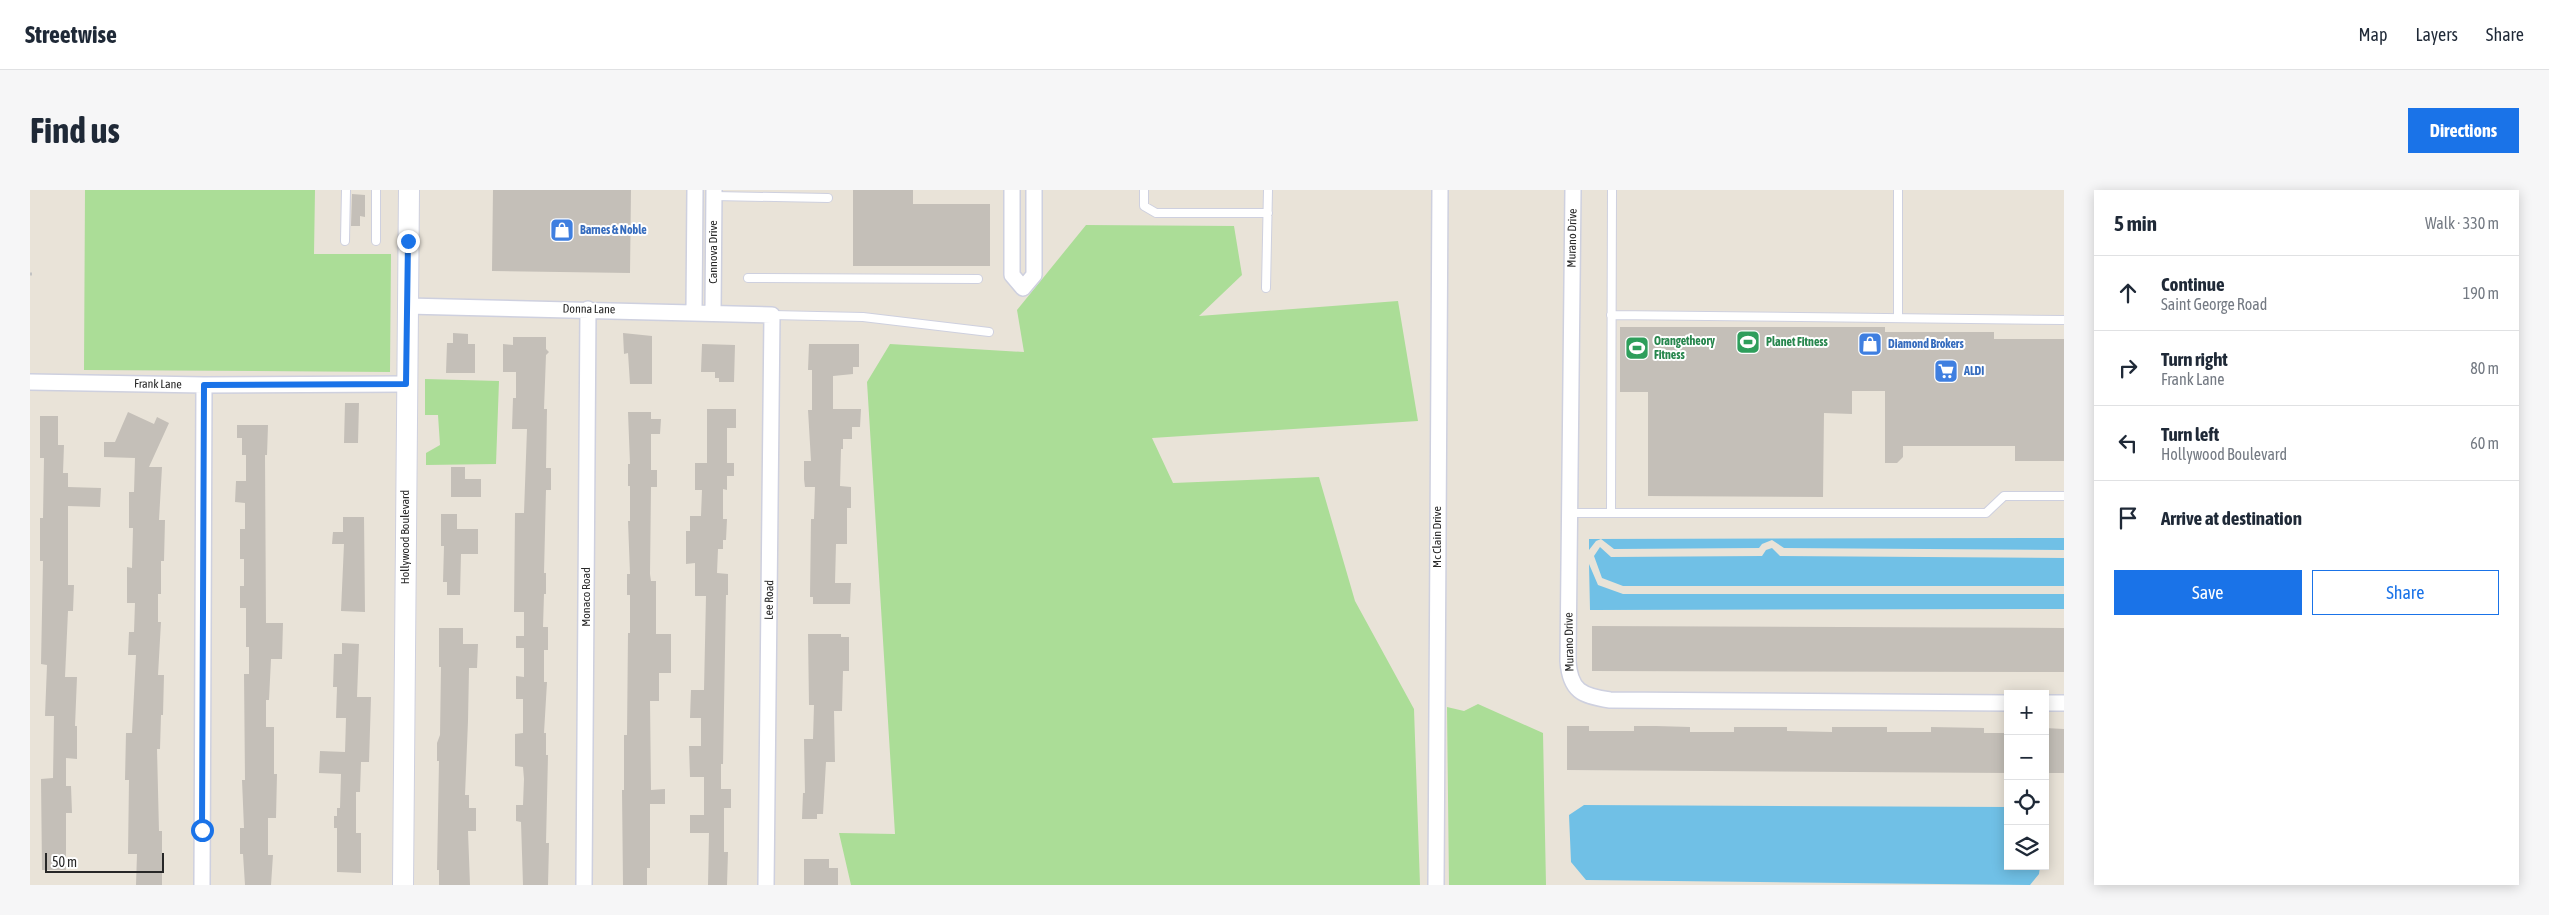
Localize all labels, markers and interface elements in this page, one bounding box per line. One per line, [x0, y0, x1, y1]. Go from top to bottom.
text: Streetwise [25, 21, 117, 48]
text: Map [2358, 24, 2387, 45]
text: Layers [2415, 24, 2458, 45]
text: Share [2486, 24, 2524, 45]
button: Directions [2408, 108, 2519, 153]
text: Find us [30, 110, 120, 150]
street label: Murano Drive [1564, 208, 1580, 268]
text: 5 min [2114, 211, 2157, 235]
text: Walk · 330 m [2425, 214, 2499, 232]
shop icon: Barnes & Noble [549, 217, 575, 243]
street label: Cannova Drive [706, 220, 720, 284]
place label: Barnes & Noble [580, 223, 647, 237]
route end [397, 230, 420, 253]
text: Continue [2161, 273, 2225, 295]
icon: ahead [2114, 279, 2142, 307]
text: 190 m [2463, 284, 2499, 302]
text: Saint George Road [2161, 295, 2267, 313]
street label: Donna Lane [563, 302, 615, 316]
sports icon: Planet Fitness [1735, 329, 1761, 355]
shop icon: Diamond Brokers [1857, 331, 1883, 357]
place label: Orangetheory Fitness [1654, 334, 1715, 362]
sports icon: Orangetheory Fitness [1624, 335, 1650, 361]
place label: Planet Fitness [1766, 335, 1829, 349]
place label: Diamond Brokers [1888, 337, 1964, 351]
text: Turn right [2161, 348, 2228, 370]
icon: right [2114, 354, 2142, 382]
supermarket icon: ALDI [1933, 358, 1959, 384]
text: 80 m [2470, 359, 2499, 377]
place label: ALDI [1963, 364, 1984, 378]
text: Frank Lane [2161, 370, 2225, 388]
street label: Frank Lane [134, 377, 182, 391]
text: Turn left [2161, 423, 2219, 445]
icon: left [2114, 429, 2142, 457]
text: 60 m [2470, 434, 2499, 452]
text: Hollywood Boulevard [2161, 445, 2287, 463]
street label: Hollywood Boulevard [398, 490, 412, 584]
icon: arrive [2114, 504, 2142, 532]
street label: Mc Clain Drive [1430, 506, 1444, 568]
text: Arrive at destination [2161, 507, 2302, 529]
street label: Monaco Road [579, 567, 593, 627]
button: Save [2114, 570, 2302, 615]
button: Share [2312, 570, 2499, 615]
street label: Lee Road [762, 580, 776, 620]
street label: Murano Drive [1561, 612, 1577, 672]
map controls [2004, 690, 2049, 870]
button: + [2004, 690, 2049, 735]
button: − [2004, 735, 2049, 780]
button: locate [2004, 780, 2049, 825]
route start [191, 819, 214, 842]
button: layers [2004, 825, 2049, 870]
scale bar [45, 850, 164, 873]
text: 50 m [52, 854, 77, 870]

